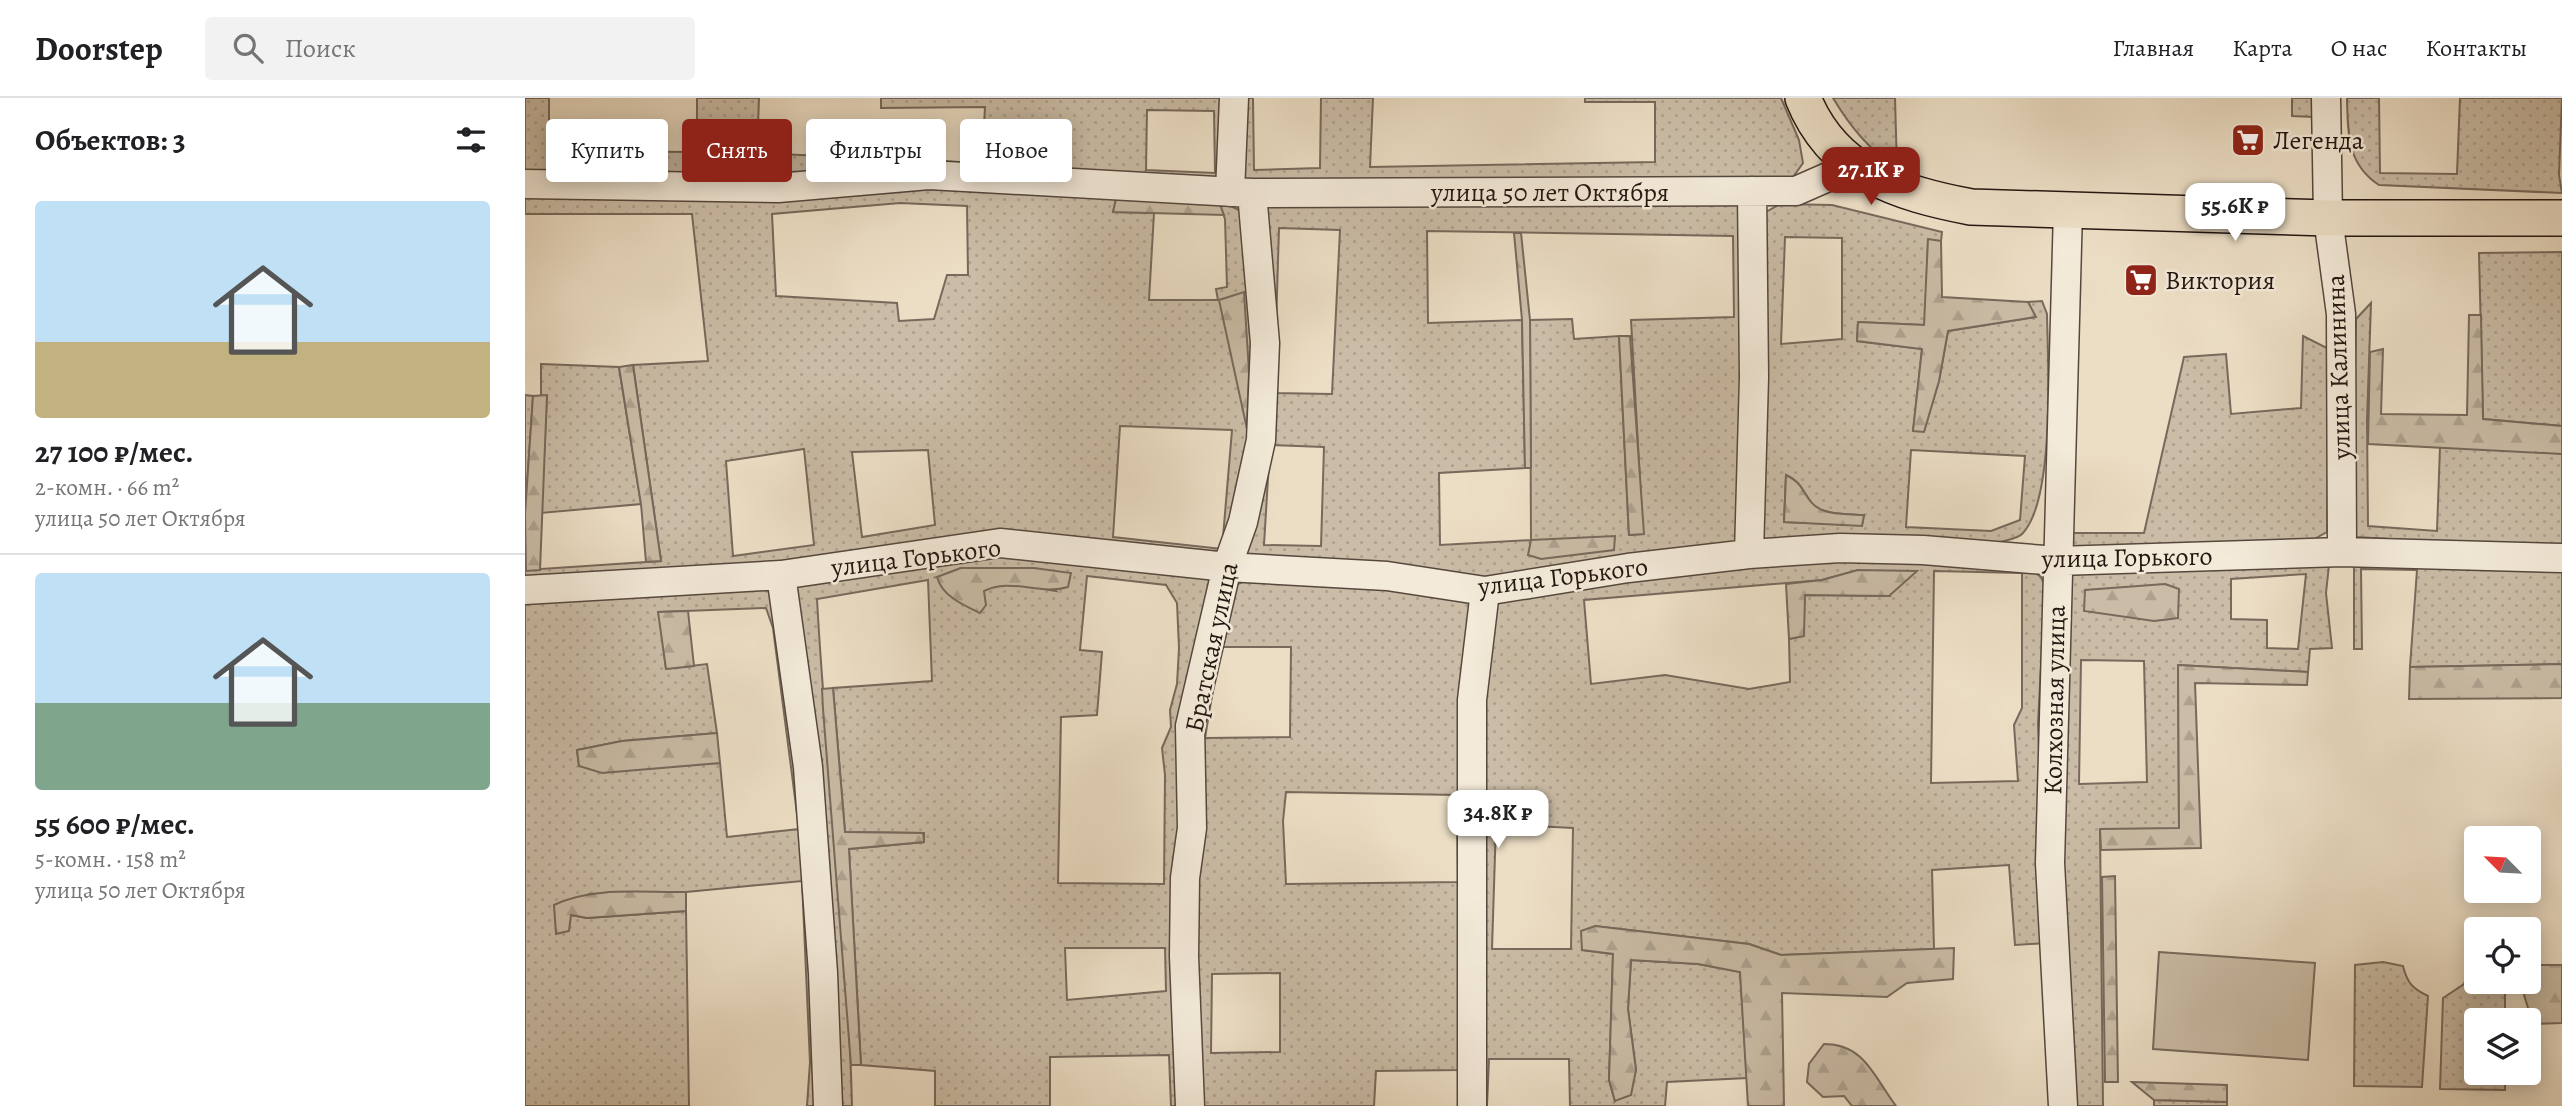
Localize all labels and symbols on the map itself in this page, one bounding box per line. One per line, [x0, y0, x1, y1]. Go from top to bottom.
supermarket icon: Легенда [2229, 121, 2267, 159]
place label: Легенда [2273, 123, 2364, 158]
pin: 27.1K ₽ [1806, 148, 1936, 207]
street label: улица 50 лет Октября [1430, 175, 1669, 210]
pin: 55.6K ₽ [2170, 184, 2300, 243]
supermarket icon: Виктория [2122, 261, 2160, 299]
place label: Виктория [2165, 263, 2275, 298]
street label: улица Калинина [2318, 274, 2359, 461]
street label: улица Горького [828, 530, 1003, 585]
street label: улица Горького [2040, 539, 2213, 577]
street label: улица Горького [1475, 549, 1650, 604]
street label: Братская улица [1176, 559, 1247, 735]
street label: Колхозная улица [2035, 605, 2074, 795]
pin: 34.8K ₽ [1433, 790, 1563, 850]
north arrow [2464, 826, 2541, 903]

